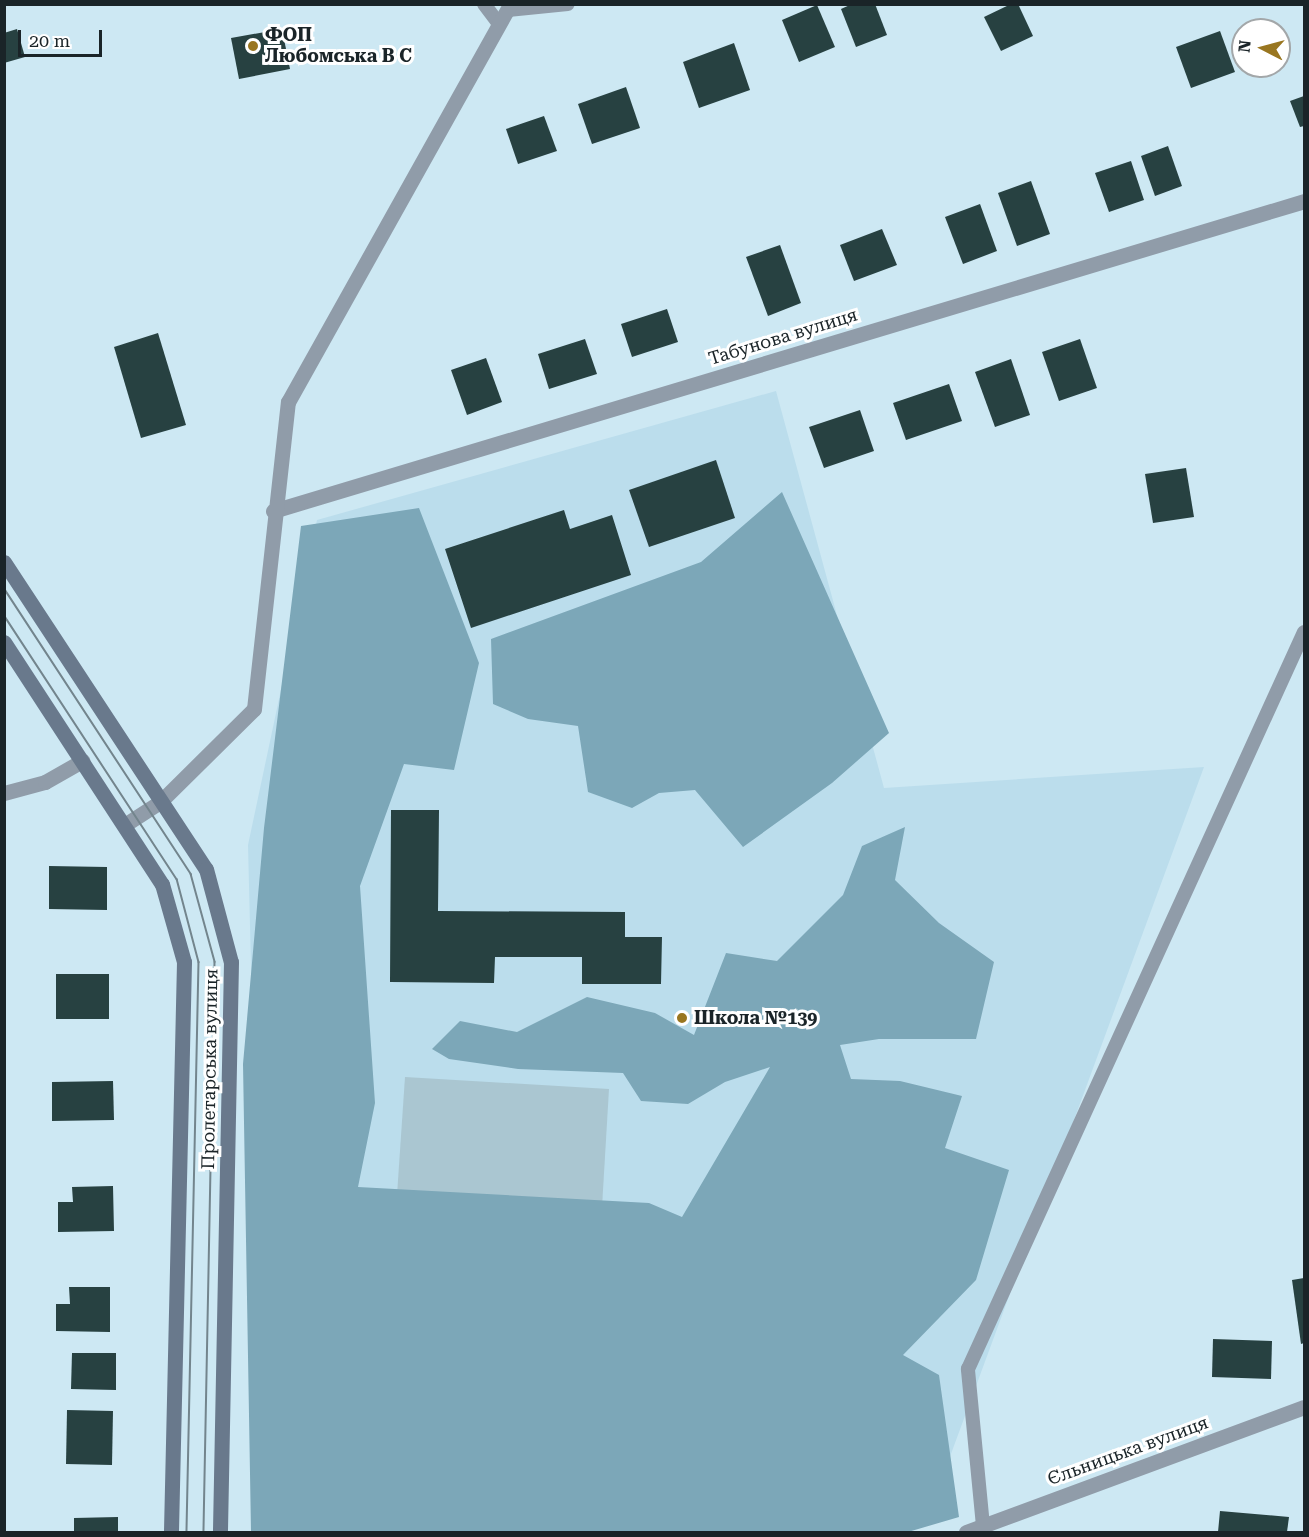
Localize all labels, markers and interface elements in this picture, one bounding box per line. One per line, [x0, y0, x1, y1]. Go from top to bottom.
scale bar [21, 18, 105, 56]
north arrow [1231, 18, 1291, 78]
place label: ФОП Любомська В С [265, 25, 412, 68]
text: 20 m [29, 30, 70, 51]
marker: ФОП Любомська В С [246, 39, 260, 53]
text: N [1234, 39, 1255, 53]
street label: Табунова вулиця [706, 304, 860, 370]
street label: Пролетарська вулиця [197, 969, 223, 1169]
place label: Школа №139 [694, 1007, 817, 1029]
marker: Школа №139 [675, 1011, 689, 1025]
street label: Єльницька вулиця [1045, 1412, 1211, 1490]

